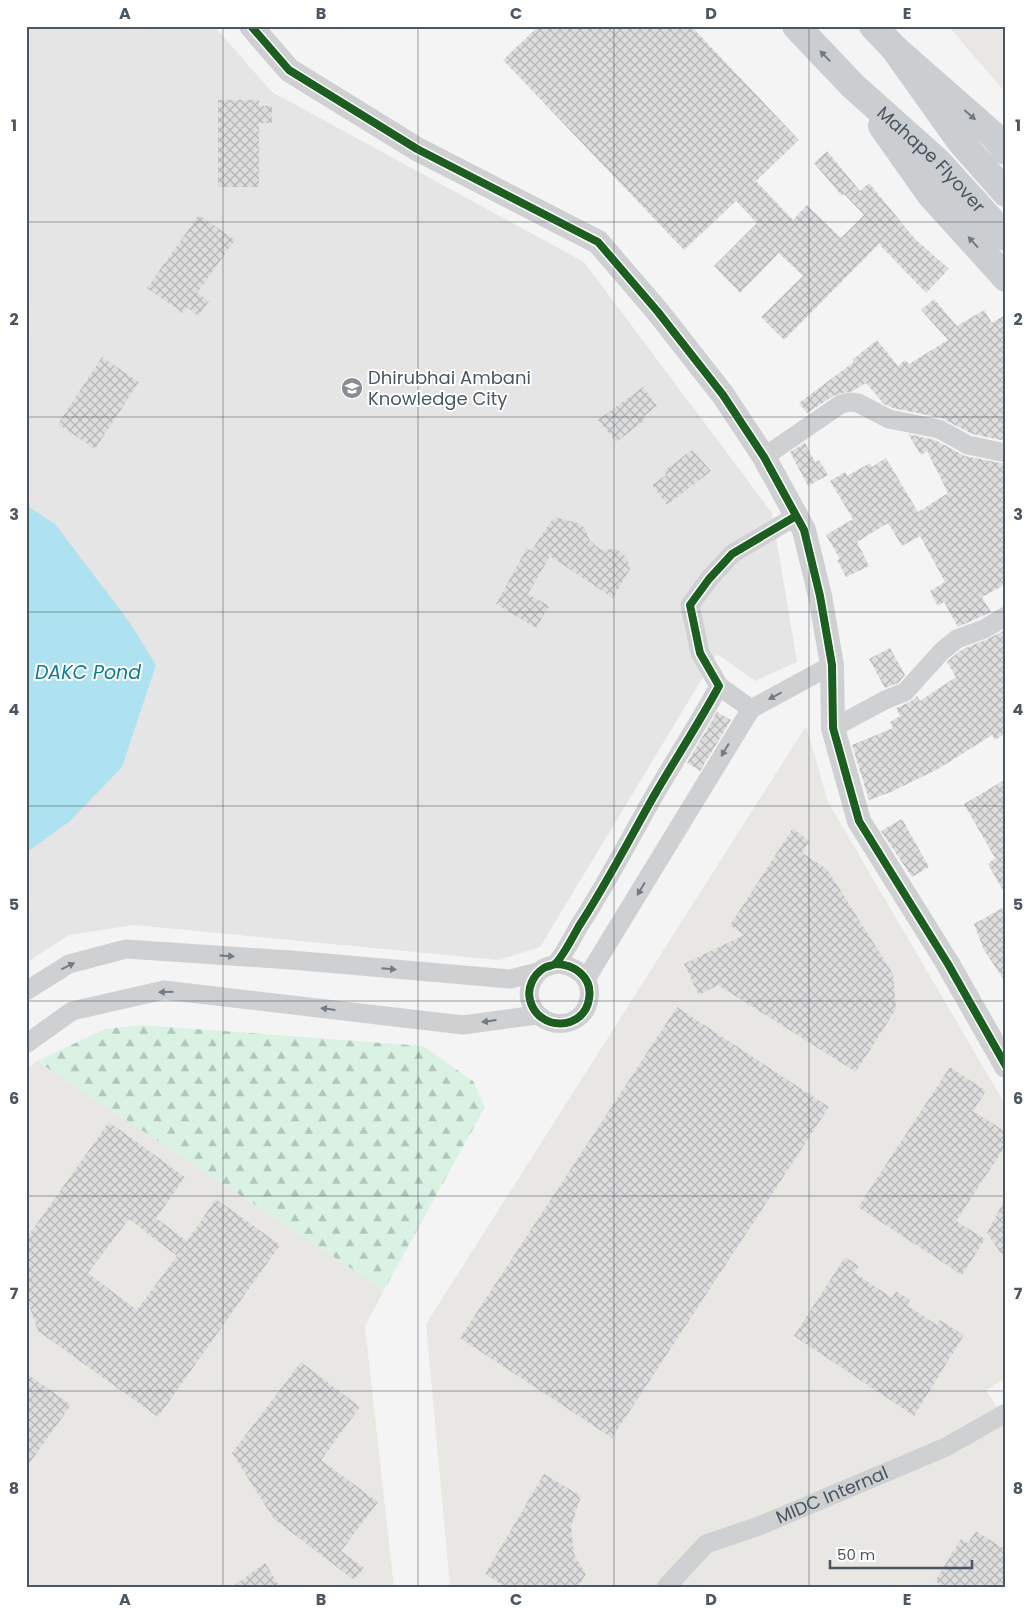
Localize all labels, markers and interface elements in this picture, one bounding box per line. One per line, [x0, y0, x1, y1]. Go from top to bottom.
text: A [119, 2, 131, 25]
text: B [316, 2, 326, 25]
text: C [510, 2, 522, 25]
text: D [705, 2, 717, 25]
text: E [903, 2, 911, 25]
one-way arrow [819, 51, 831, 63]
street label: Mahape Flyover [872, 100, 991, 218]
one-way arrow [963, 109, 975, 121]
text: 1 [11, 114, 17, 137]
text: 1 [1015, 114, 1021, 137]
one-way arrow [968, 236, 979, 248]
text: 2 [9, 308, 19, 331]
text: 2 [1013, 308, 1023, 331]
place label: Dhirubhai Ambani Knowledge City [368, 365, 531, 411]
school or university icon: Dhirubhai Ambani Knowledge City [340, 376, 364, 400]
text: 3 [9, 503, 19, 526]
text: 3 [1013, 503, 1023, 526]
water label: DAKC Pond [35, 659, 141, 686]
one-way arrow [767, 692, 782, 700]
text: 4 [9, 698, 20, 721]
text: 4 [1013, 698, 1024, 721]
one-way arrow [721, 744, 730, 757]
one-way arrow [636, 883, 645, 896]
text: 5 [9, 893, 19, 916]
text: 5 [1013, 893, 1023, 916]
one-way arrow [219, 952, 235, 960]
one-way arrow [60, 962, 75, 970]
one-way arrow [381, 965, 397, 973]
one-way arrow [158, 988, 174, 996]
one-way arrow [319, 1005, 335, 1013]
one-way arrow [481, 1017, 497, 1025]
text: 6 [9, 1087, 19, 1110]
text: 6 [1013, 1087, 1023, 1110]
text: 7 [10, 1282, 19, 1305]
text: 7 [1014, 1282, 1023, 1305]
street label: MIDC Internal [772, 1460, 892, 1530]
text: 8 [9, 1477, 19, 1500]
text: 8 [1013, 1477, 1023, 1500]
scale bar [830, 1538, 972, 1570]
text: 50 m [837, 1544, 875, 1565]
text: A [119, 1588, 131, 1611]
text: B [316, 1588, 326, 1611]
text: C [510, 1588, 522, 1611]
text: D [705, 1588, 717, 1611]
text: E [903, 1588, 911, 1611]

